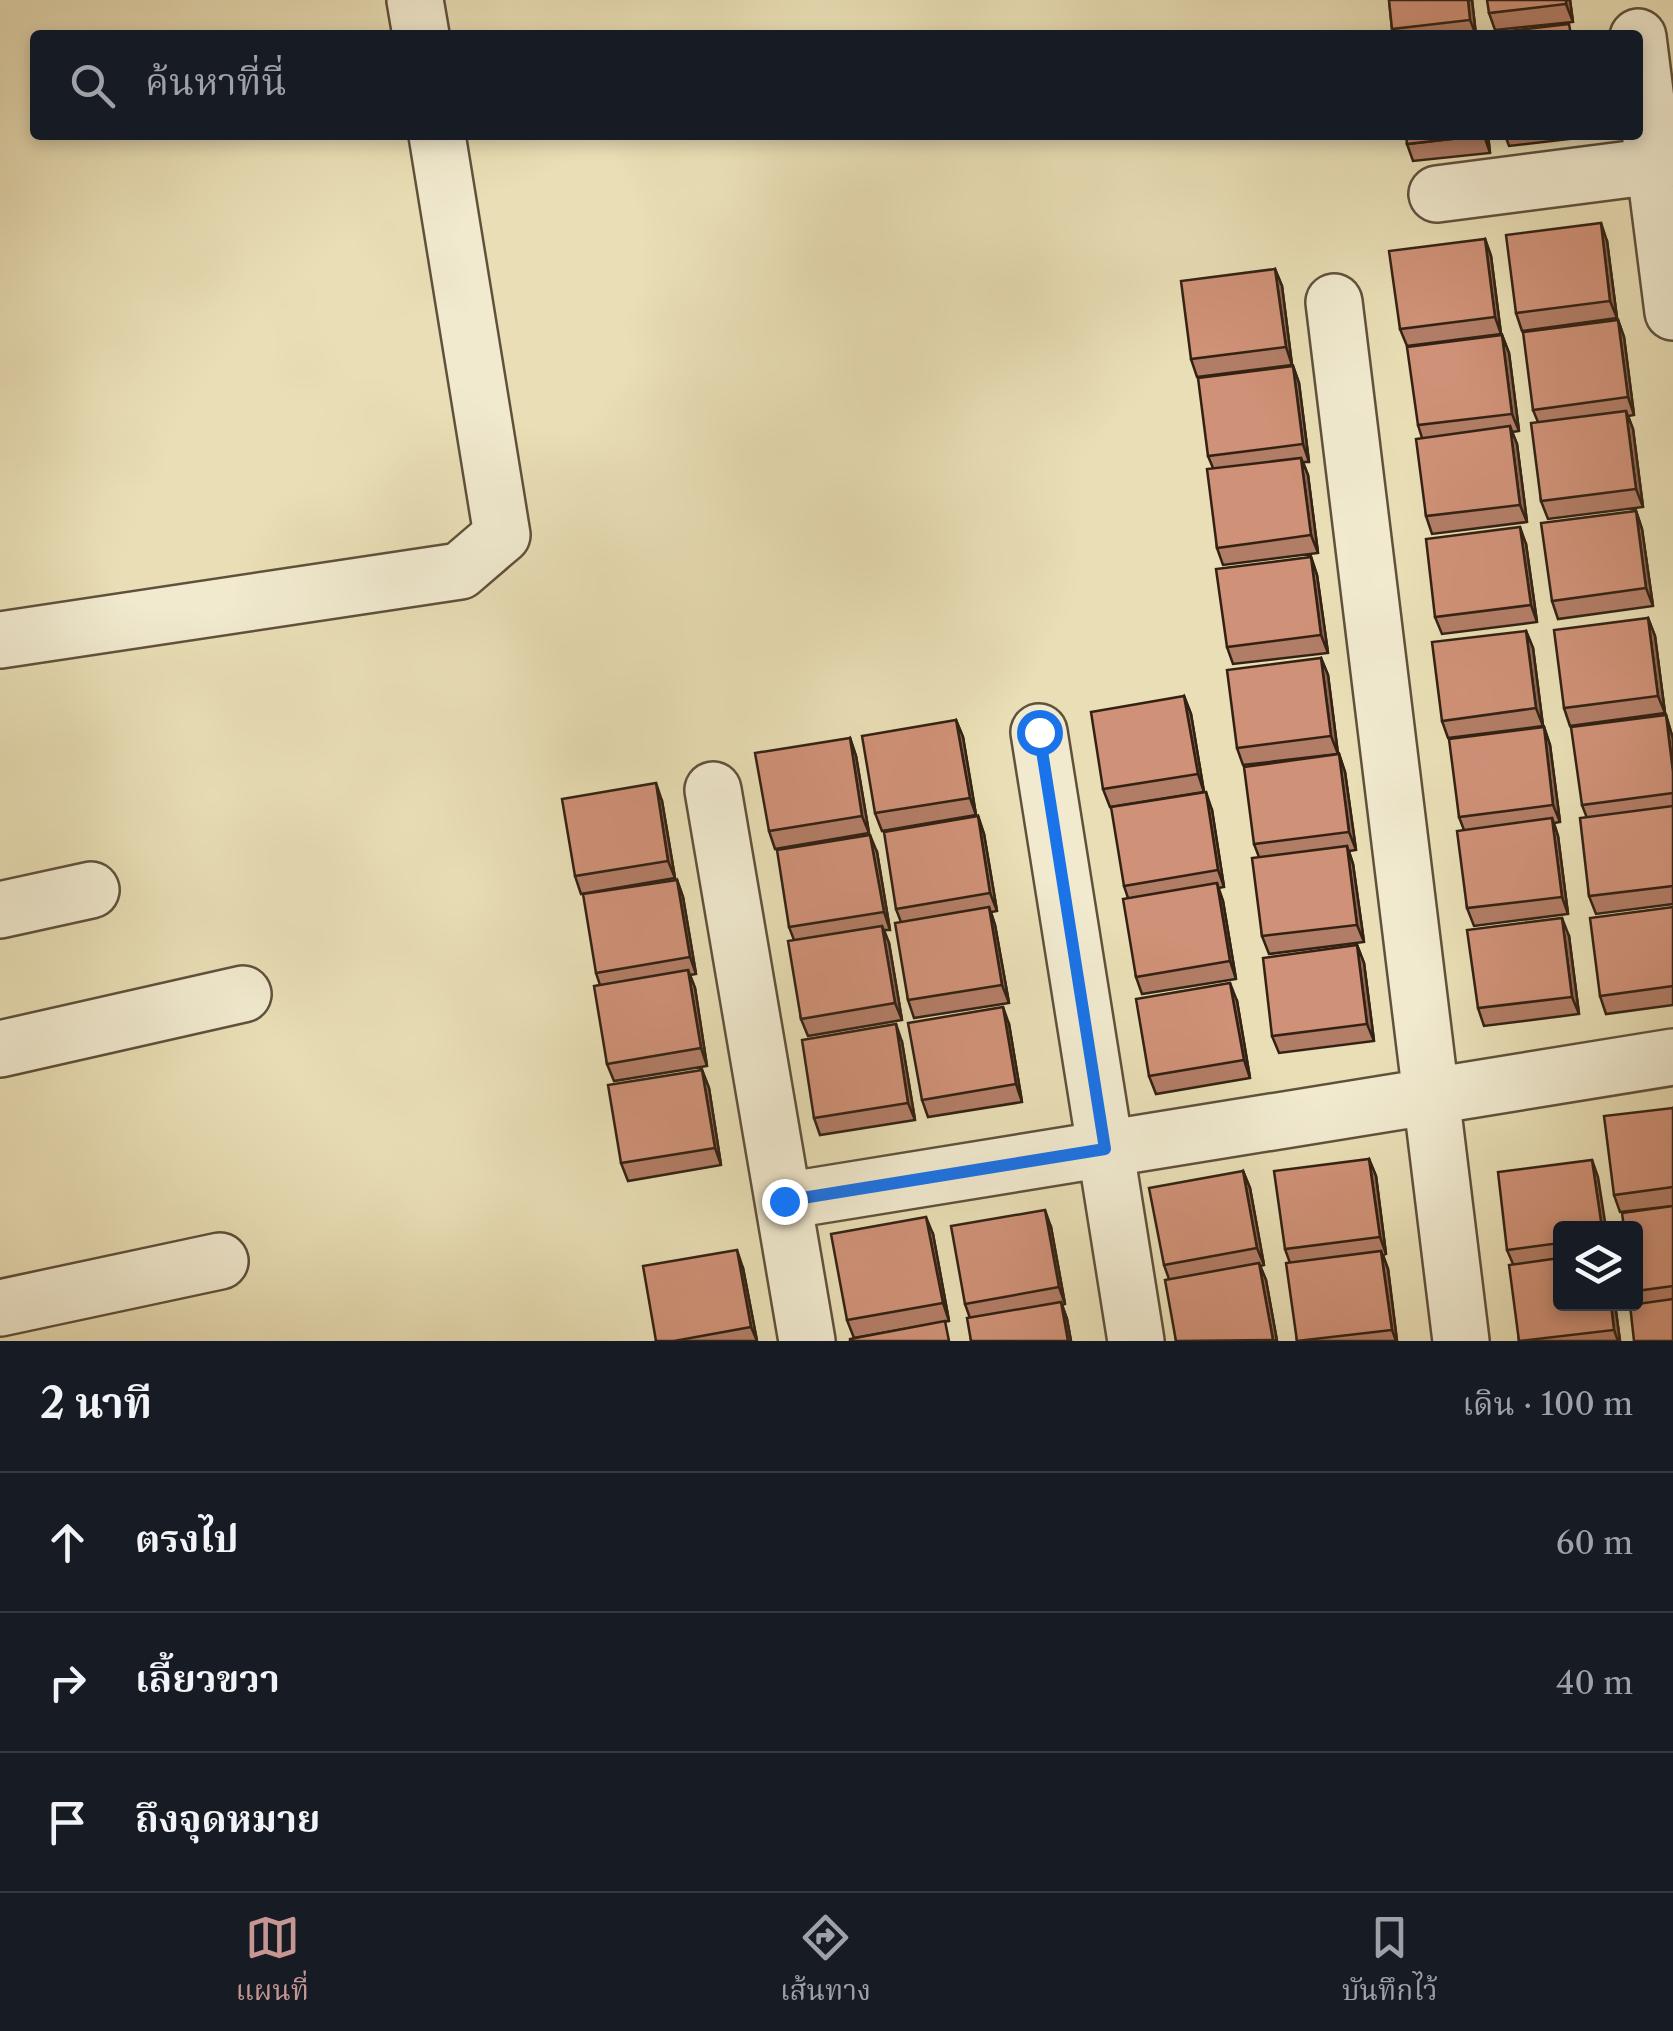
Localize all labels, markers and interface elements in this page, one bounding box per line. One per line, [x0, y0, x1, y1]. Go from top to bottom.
search box [30, 30, 1643, 140]
icon: search [65, 58, 120, 113]
text: ค้นหาที่นี่ [145, 58, 286, 105]
route start [1017, 710, 1063, 756]
route end [762, 1179, 808, 1225]
map controls [1553, 1221, 1643, 1311]
button: layers [1553, 1221, 1643, 1311]
text: 2 นาที [40, 1377, 152, 1429]
text: เดิน · 100 m [1462, 1384, 1633, 1423]
icon: ahead [40, 1515, 95, 1570]
text: ตรงไป [135, 1515, 239, 1562]
text: 60 m [1556, 1523, 1633, 1562]
icon: right [40, 1655, 95, 1710]
text: เลี้ยวขวา [135, 1655, 280, 1702]
text: 40 m [1556, 1663, 1633, 1702]
icon: arrive [40, 1795, 95, 1850]
text: ถึงจุดหมาย [135, 1795, 320, 1842]
tab: แผนที่ [236, 1910, 309, 2015]
tab: เส้นทาง [780, 1910, 871, 2015]
tab: บันทึกไว้ [1342, 1910, 1437, 2015]

